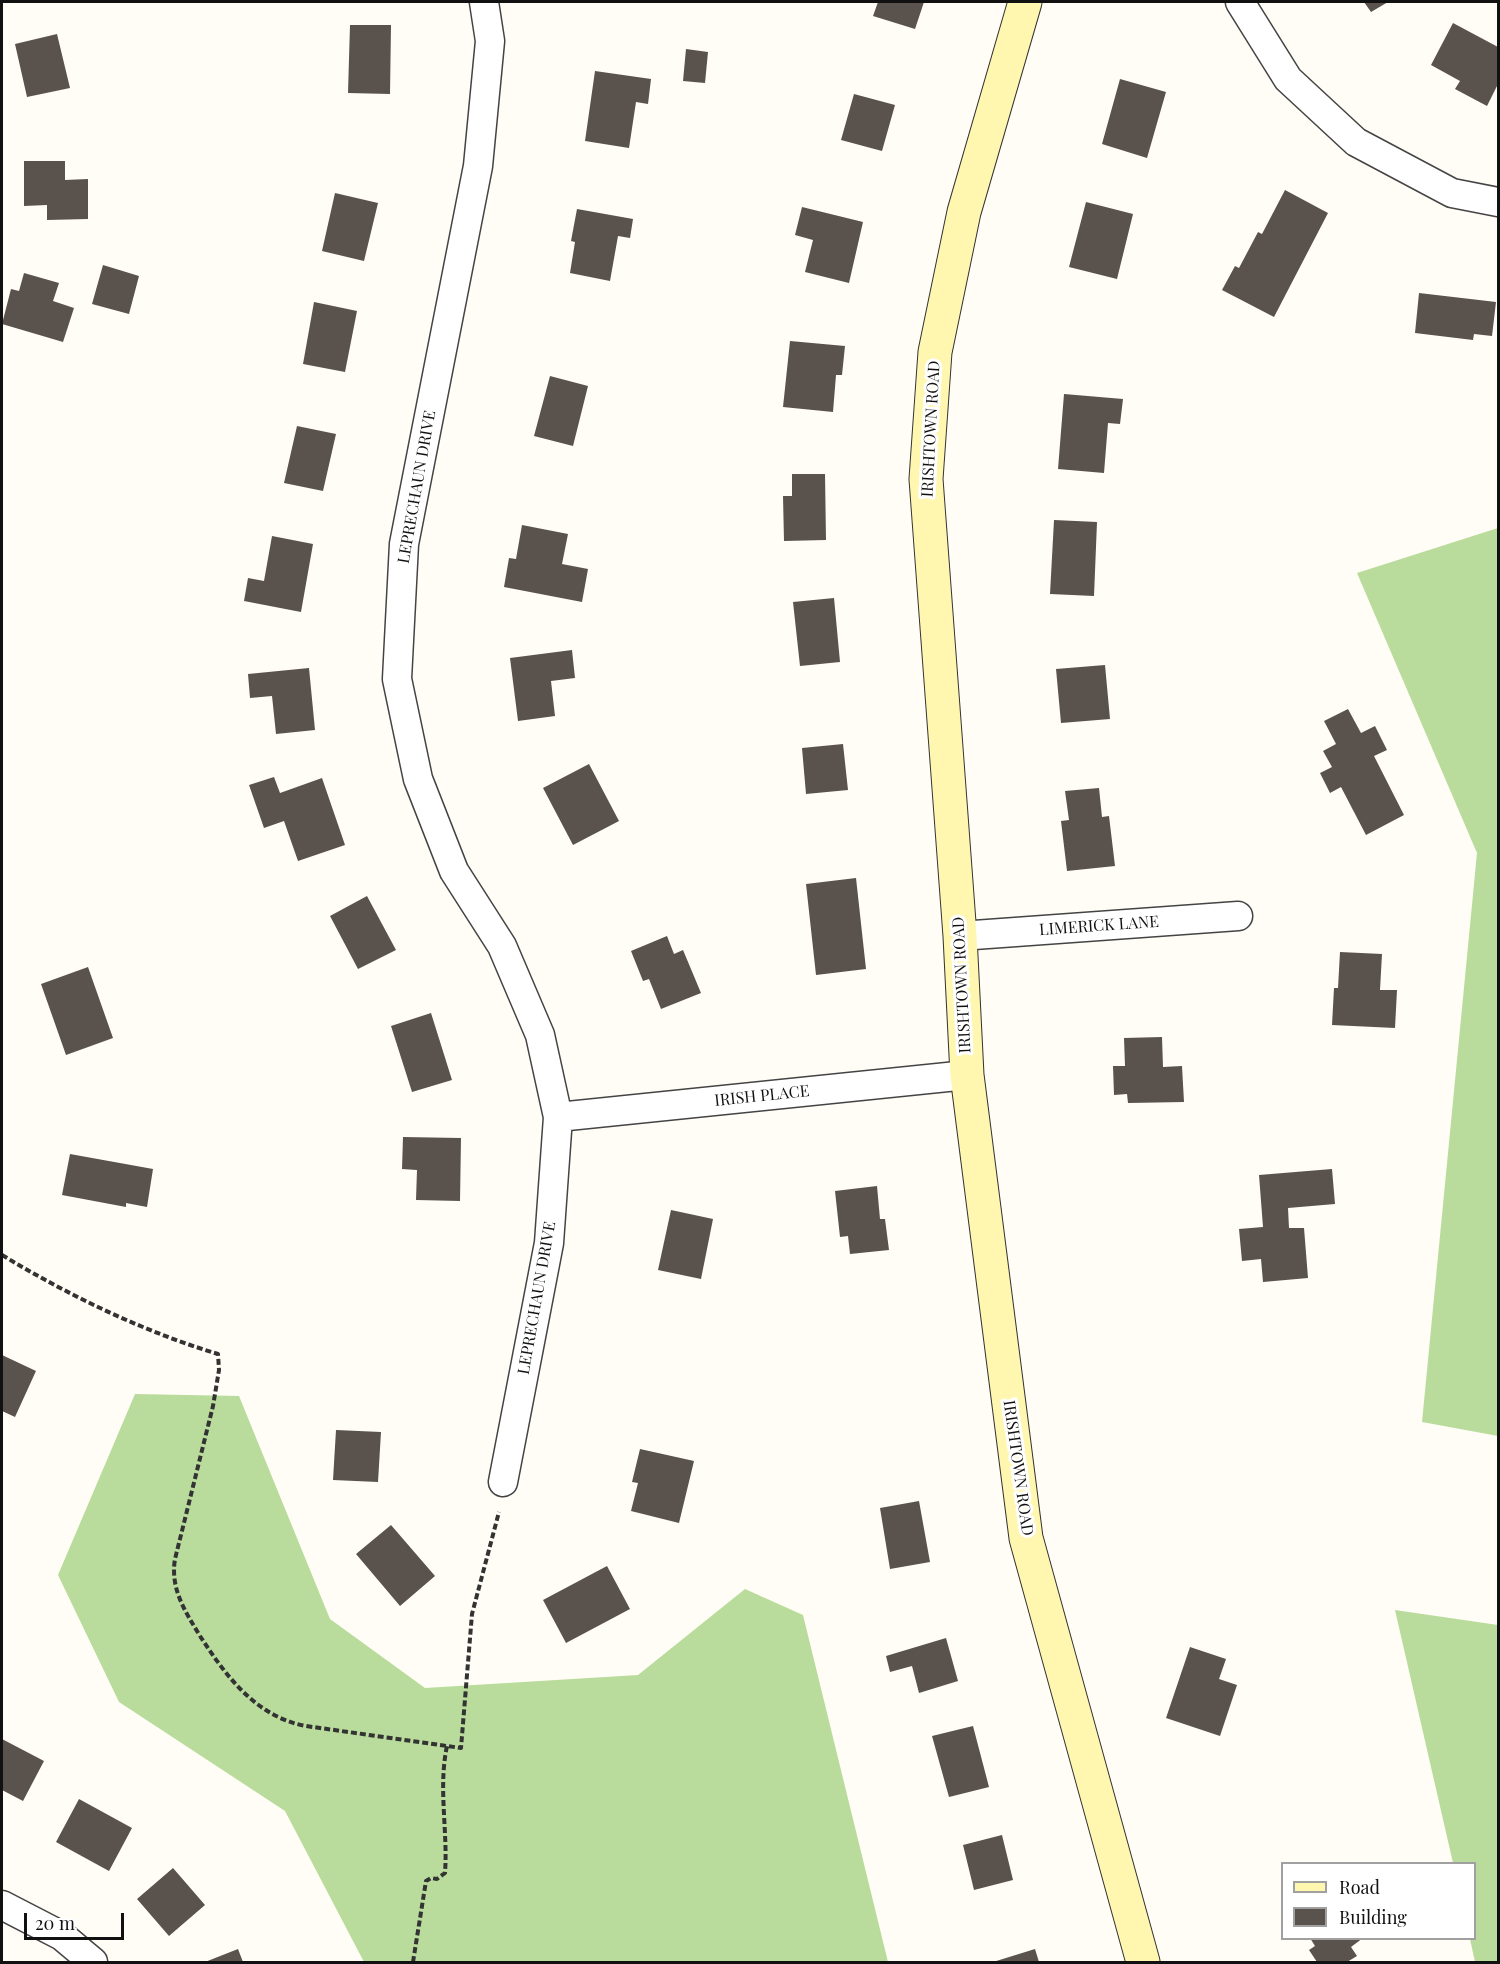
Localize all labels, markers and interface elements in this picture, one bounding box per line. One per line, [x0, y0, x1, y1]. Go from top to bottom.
street label: IRISHTOWN ROAD [918, 360, 944, 498]
street label: LEPRECHAUN DRIVE [394, 409, 440, 565]
street label: LIMERICK LANE [1039, 912, 1159, 940]
street label: IRISHTOWN ROAD [949, 916, 975, 1054]
street label: IRISH PLACE [714, 1081, 810, 1111]
street label: LEPRECHAUN DRIVE [514, 1220, 560, 1376]
street label: IRISHTOWN ROAD [999, 1399, 1037, 1537]
legend [1281, 1862, 1476, 1940]
text: Road [1339, 1875, 1380, 1899]
scale bar [27, 1901, 128, 1939]
text: Building [1339, 1905, 1407, 1929]
text: 20 m [35, 1911, 75, 1935]

